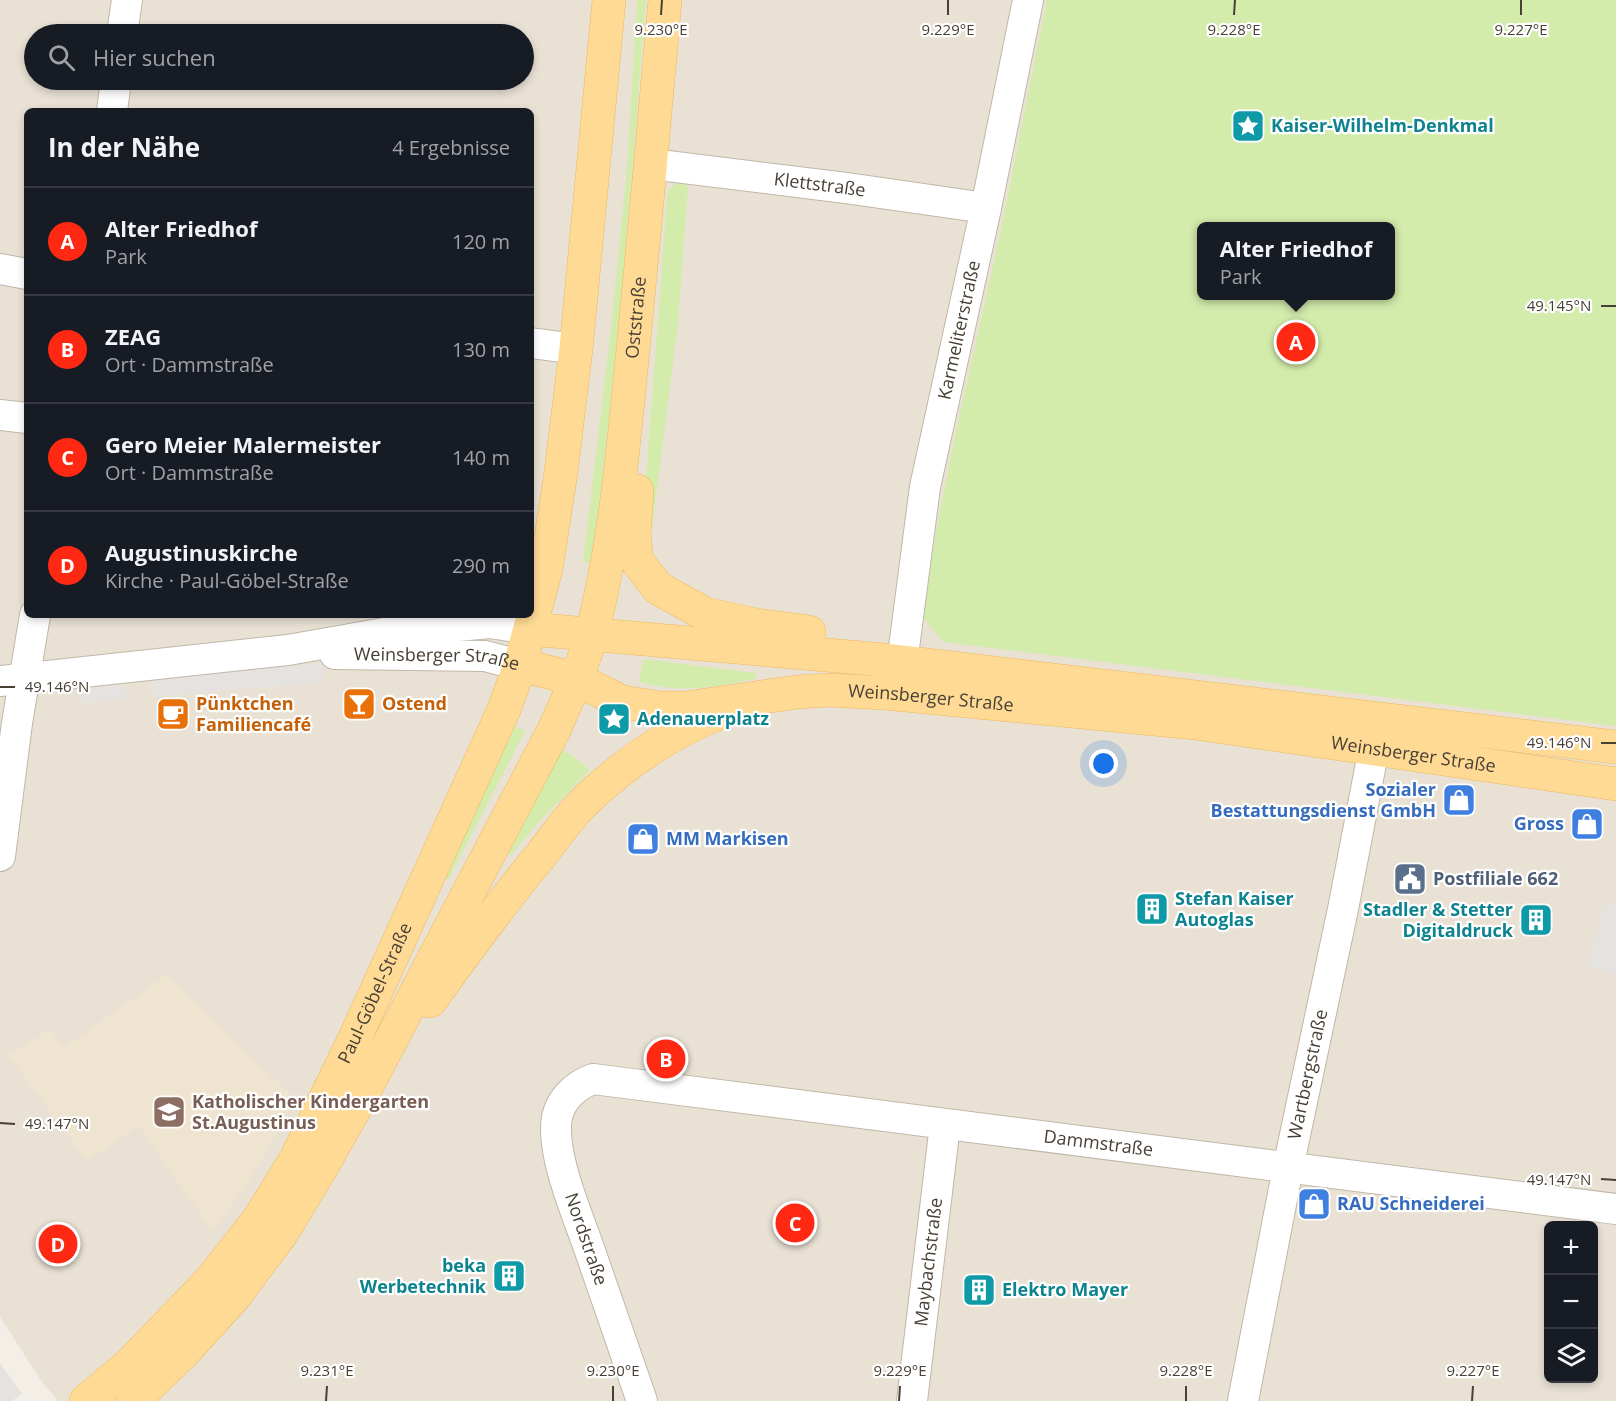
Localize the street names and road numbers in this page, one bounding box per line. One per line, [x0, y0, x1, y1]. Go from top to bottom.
street label: Klettstraße [773, 166, 867, 202]
street label: Karmeliterstraße [931, 258, 985, 402]
street label: Oststraße [619, 275, 651, 360]
street label: Weinsberger Straße [354, 641, 522, 675]
street label: Weinsberger Straße [847, 678, 1015, 716]
street label: Weinsberger Straße [1329, 730, 1498, 777]
street label: Paul-Göbel-Straße [331, 918, 417, 1067]
street label: Wartbergstraße [1281, 1007, 1332, 1141]
street label: Dammstraße [1042, 1123, 1155, 1161]
street label: Nordstraße [560, 1189, 614, 1288]
street label: Maybachstraße [908, 1196, 947, 1328]

